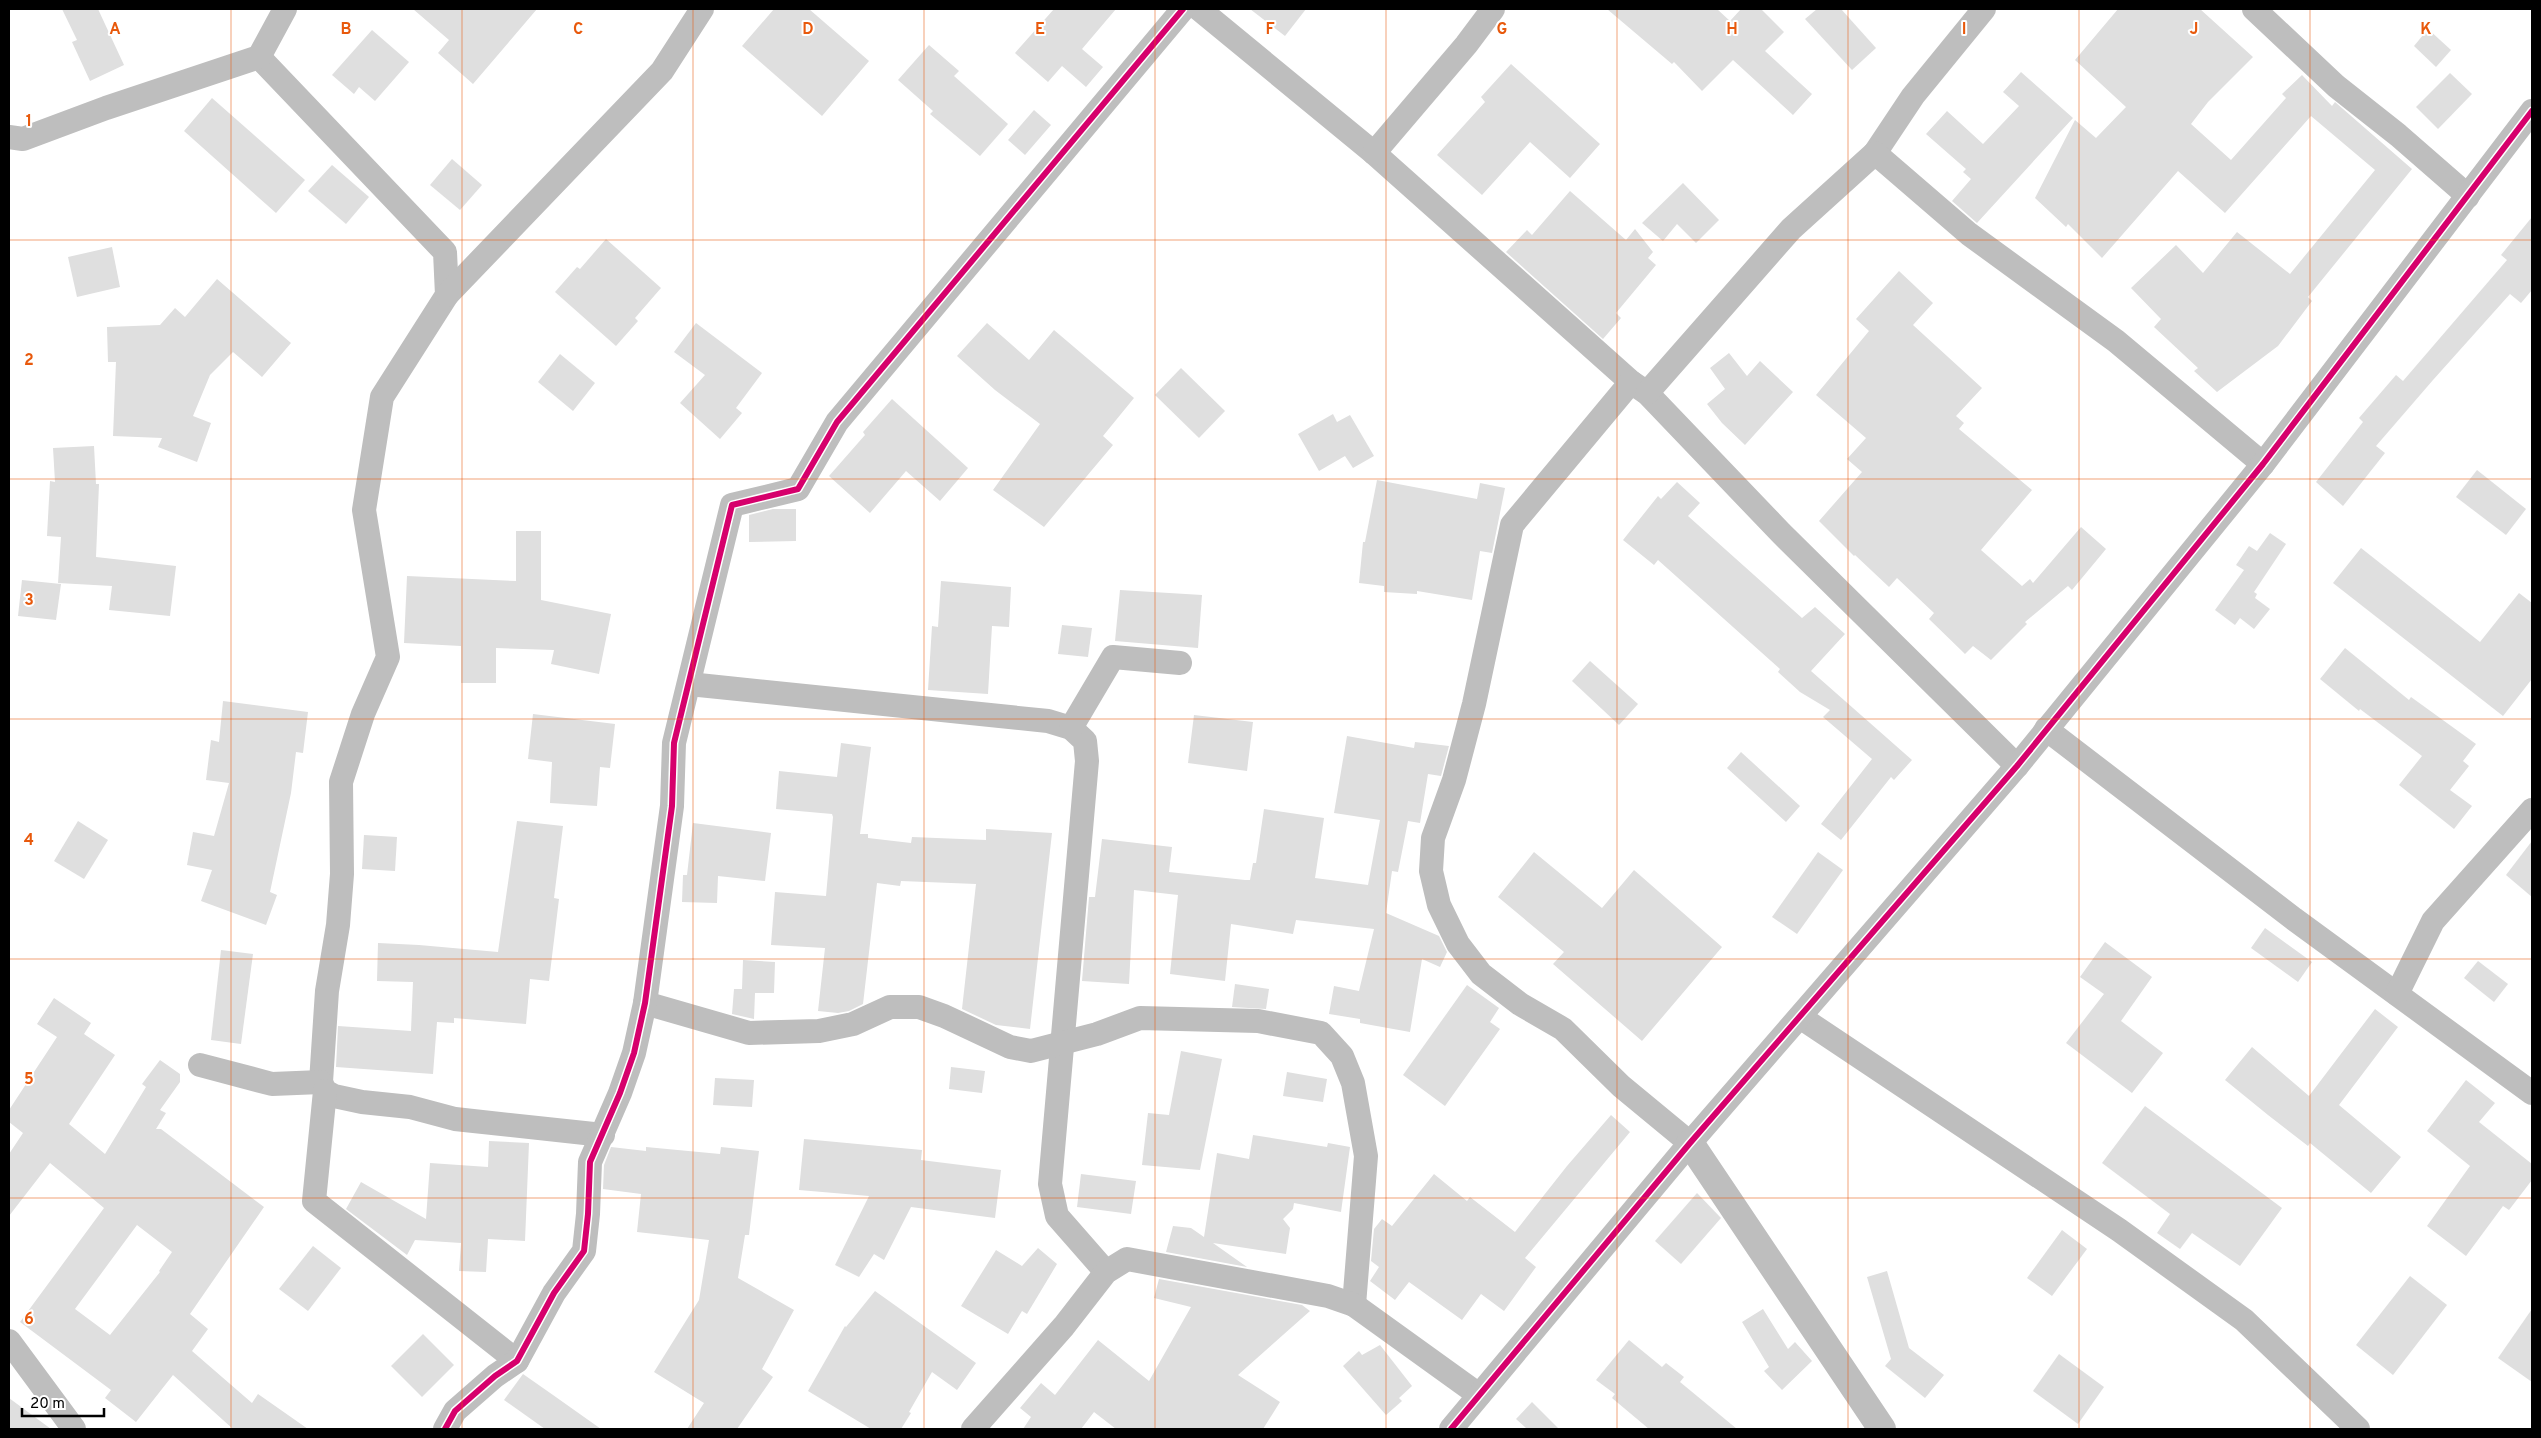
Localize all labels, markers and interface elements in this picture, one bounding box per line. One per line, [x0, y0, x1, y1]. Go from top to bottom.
text: A [109, 20, 121, 40]
text: B [340, 20, 352, 40]
text: C [573, 20, 583, 40]
text: D [802, 20, 814, 40]
text: E [1035, 20, 1045, 40]
text: F [1265, 20, 1275, 40]
text: G [1497, 20, 1507, 40]
text: H [1726, 20, 1738, 40]
text: I [1962, 20, 1966, 40]
text: J [2190, 20, 2198, 40]
text: K [2420, 20, 2432, 40]
text: 1 [26, 112, 32, 132]
text: 2 [24, 351, 34, 371]
text: 3 [24, 591, 34, 611]
text: 4 [24, 831, 34, 851]
text: 5 [24, 1070, 34, 1090]
text: 6 [24, 1310, 34, 1330]
scale bar [22, 1386, 105, 1418]
text: 20 m [30, 1395, 65, 1414]

